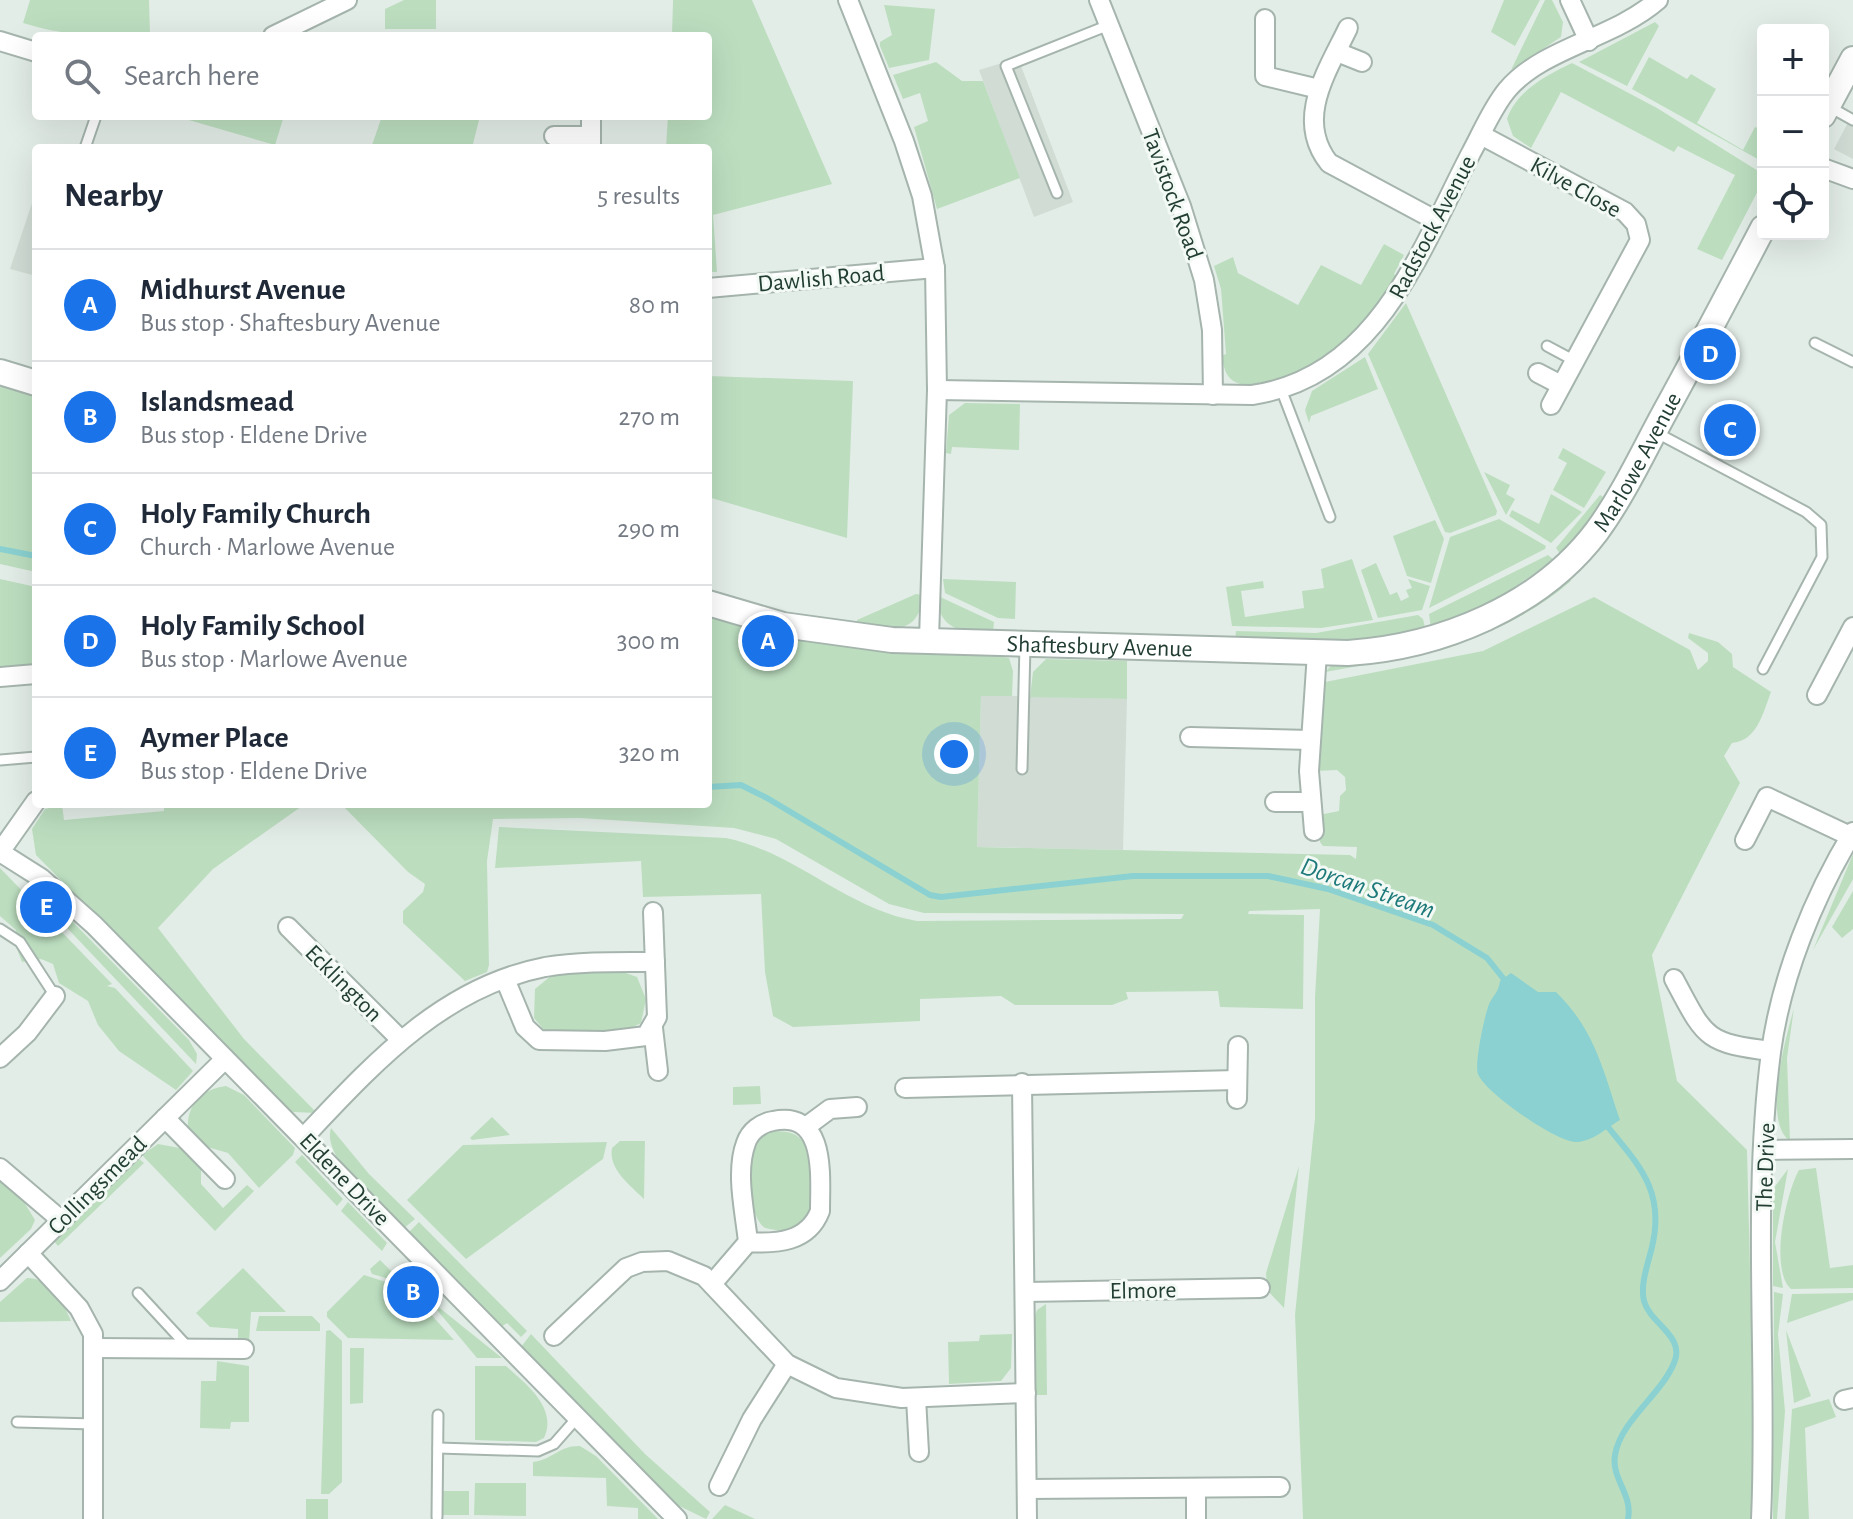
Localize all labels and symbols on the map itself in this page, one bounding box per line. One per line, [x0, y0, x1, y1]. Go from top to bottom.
street label: Tavistock Road [1137, 126, 1207, 263]
street label: Radstock Avenue [1385, 152, 1481, 303]
street label: Kilve Close [1526, 153, 1625, 223]
street label: Dawlish Road [757, 261, 886, 296]
pin: D [1684, 324, 1736, 384]
street label: Marlowe Avenue [1589, 389, 1686, 537]
pin: C [1704, 400, 1756, 460]
pin: A [742, 611, 794, 671]
street label: Shaftesbury Avenue [1006, 632, 1193, 662]
your location [934, 734, 974, 774]
water label: Dorcan Stream [1297, 853, 1438, 923]
pin: E [20, 877, 72, 937]
street label: Ecklington [300, 941, 386, 1027]
street label: The Drive [1752, 1122, 1780, 1212]
street label: Eldene Drive [295, 1129, 394, 1231]
street label: Collingsmead [44, 1132, 152, 1240]
pin: B [387, 1262, 439, 1322]
street label: Elmore [1109, 1278, 1177, 1304]

